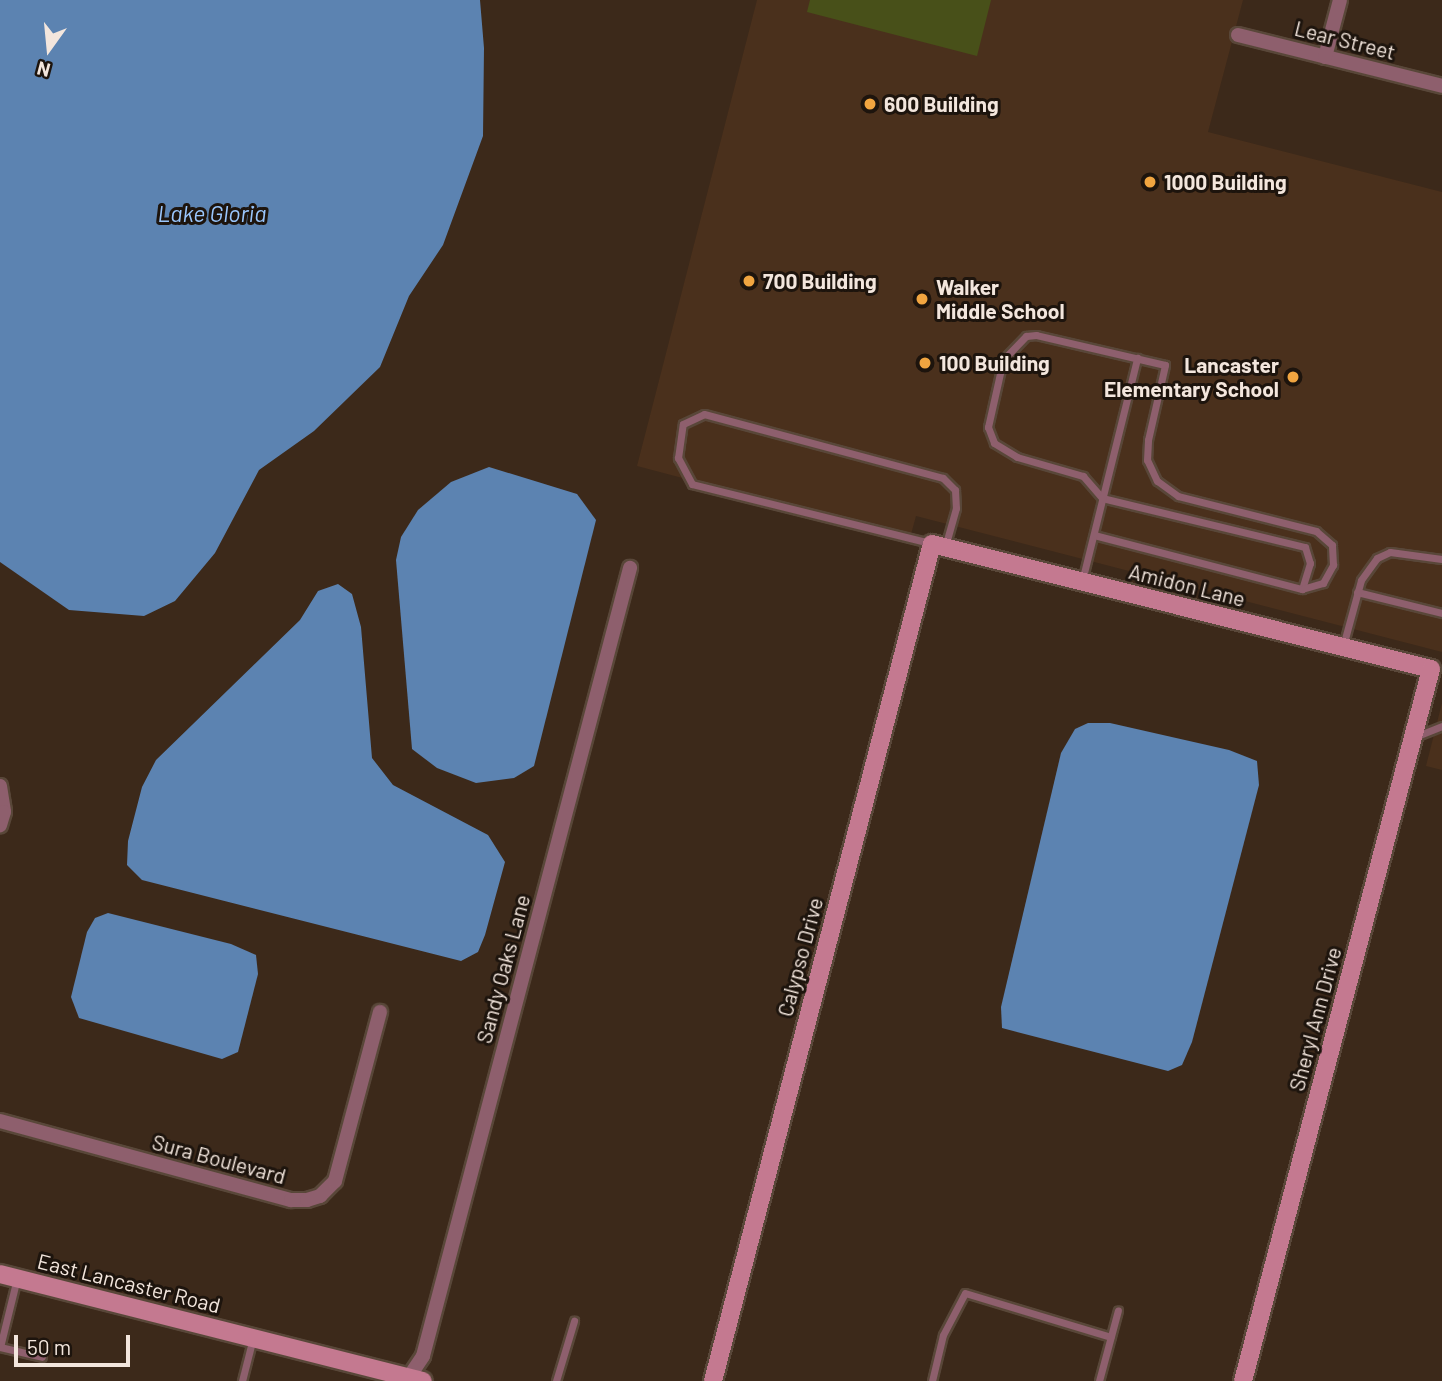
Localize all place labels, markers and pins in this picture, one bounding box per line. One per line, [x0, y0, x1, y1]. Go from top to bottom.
place label: 600 Building [884, 91, 999, 117]
marker: 600 Building [862, 96, 878, 112]
place label: 1000 Building [1164, 169, 1287, 195]
marker: 1000 Building [1142, 174, 1158, 190]
place label: 700 Building [763, 268, 877, 294]
marker: 700 Building [741, 273, 757, 289]
place label: Walker Middle School [936, 274, 1065, 324]
marker: Walker Middle School [914, 291, 930, 307]
place label: 100 Building [939, 350, 1050, 376]
place label: Lancaster Elementary School [1104, 352, 1279, 402]
marker: 100 Building [917, 355, 933, 371]
marker: Lancaster Elementary School [1285, 369, 1301, 385]

